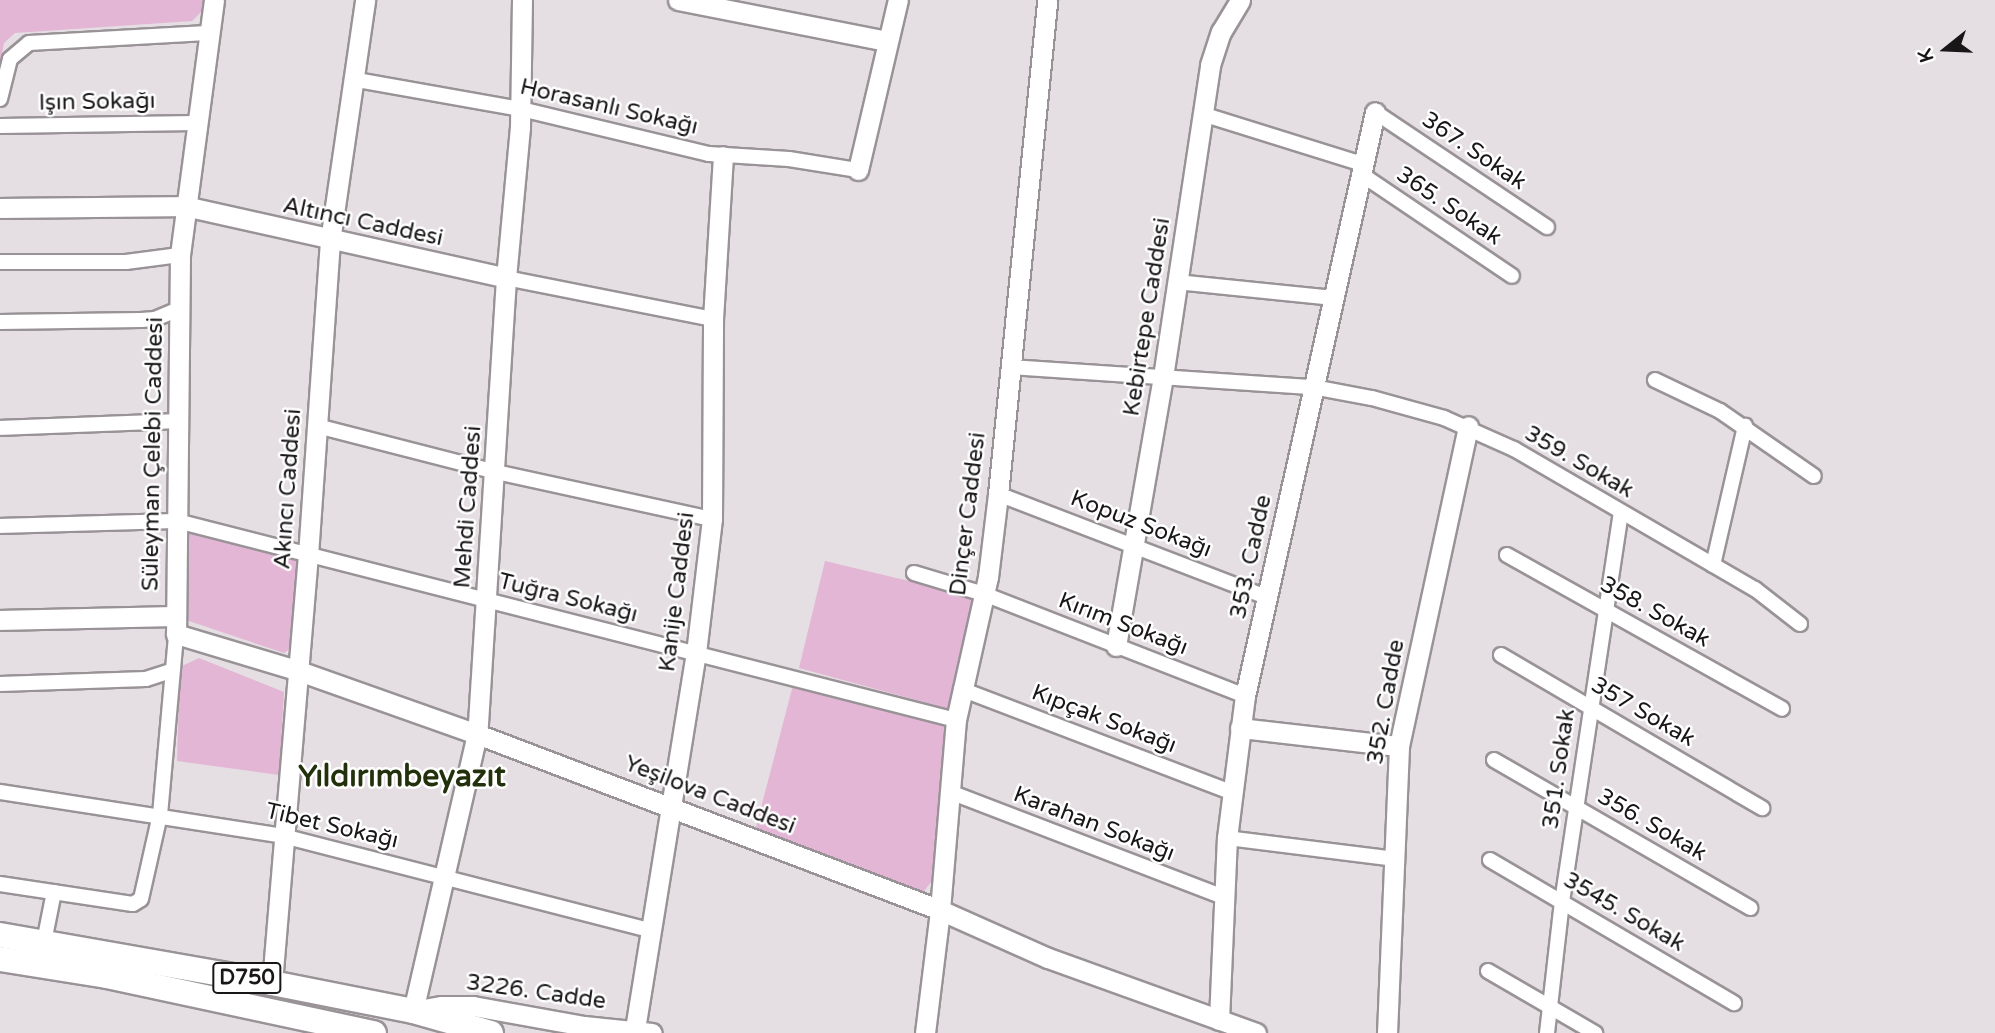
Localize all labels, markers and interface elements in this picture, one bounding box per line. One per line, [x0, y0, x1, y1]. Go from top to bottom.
north arrow [1911, 14, 1981, 84]
text: K [1914, 46, 1938, 65]
street label: Horasanlı Sokağı [517, 73, 701, 141]
street label: Işın Sokağı [38, 87, 156, 117]
street label: 367. Sokak [1417, 106, 1531, 196]
street label: 365. Sokak [1391, 161, 1507, 251]
street label: Altıncı Caddesi [280, 192, 446, 252]
street label: Kebirtepe Caddesi [1118, 216, 1176, 418]
street label: Süleyman Çelebi Caddesi [137, 317, 169, 591]
street label: Akıncı Caddesi [269, 408, 307, 570]
street label: 359. Sokak [1520, 420, 1638, 504]
street label: Mehdi Caddesi [449, 425, 487, 589]
street label: Dinçer Caddesi [944, 431, 992, 597]
street label: Kopuz Sokağı [1067, 484, 1215, 564]
street label: 353. Cadde [1224, 492, 1278, 622]
street label: Kanije Caddesi [654, 511, 700, 673]
street label: Tuğra Sokağı [496, 567, 640, 629]
street label: 358. Sokak [1595, 571, 1715, 653]
street label: Kırım Sokağı [1054, 587, 1192, 661]
street label: 352. Cadde [1361, 637, 1411, 767]
street label: 357 Sokak [1586, 671, 1700, 753]
street label: Kıpçak Sokağı [1028, 679, 1180, 759]
street label: 351. Sokak [1537, 707, 1581, 831]
street label: Yeşilova Caddesi [621, 750, 799, 840]
district label: Yıldırımbeyazıt [298, 759, 506, 795]
street label: Karahan Sokağı [1009, 781, 1179, 867]
street label: 356. Sokak [1593, 783, 1711, 867]
street label: Tibet Sokağı [263, 797, 401, 855]
street label: 3545. Sokak [1558, 866, 1690, 958]
road number: D750 [212, 960, 282, 996]
street label: 3226. Cadde [464, 969, 608, 1015]

